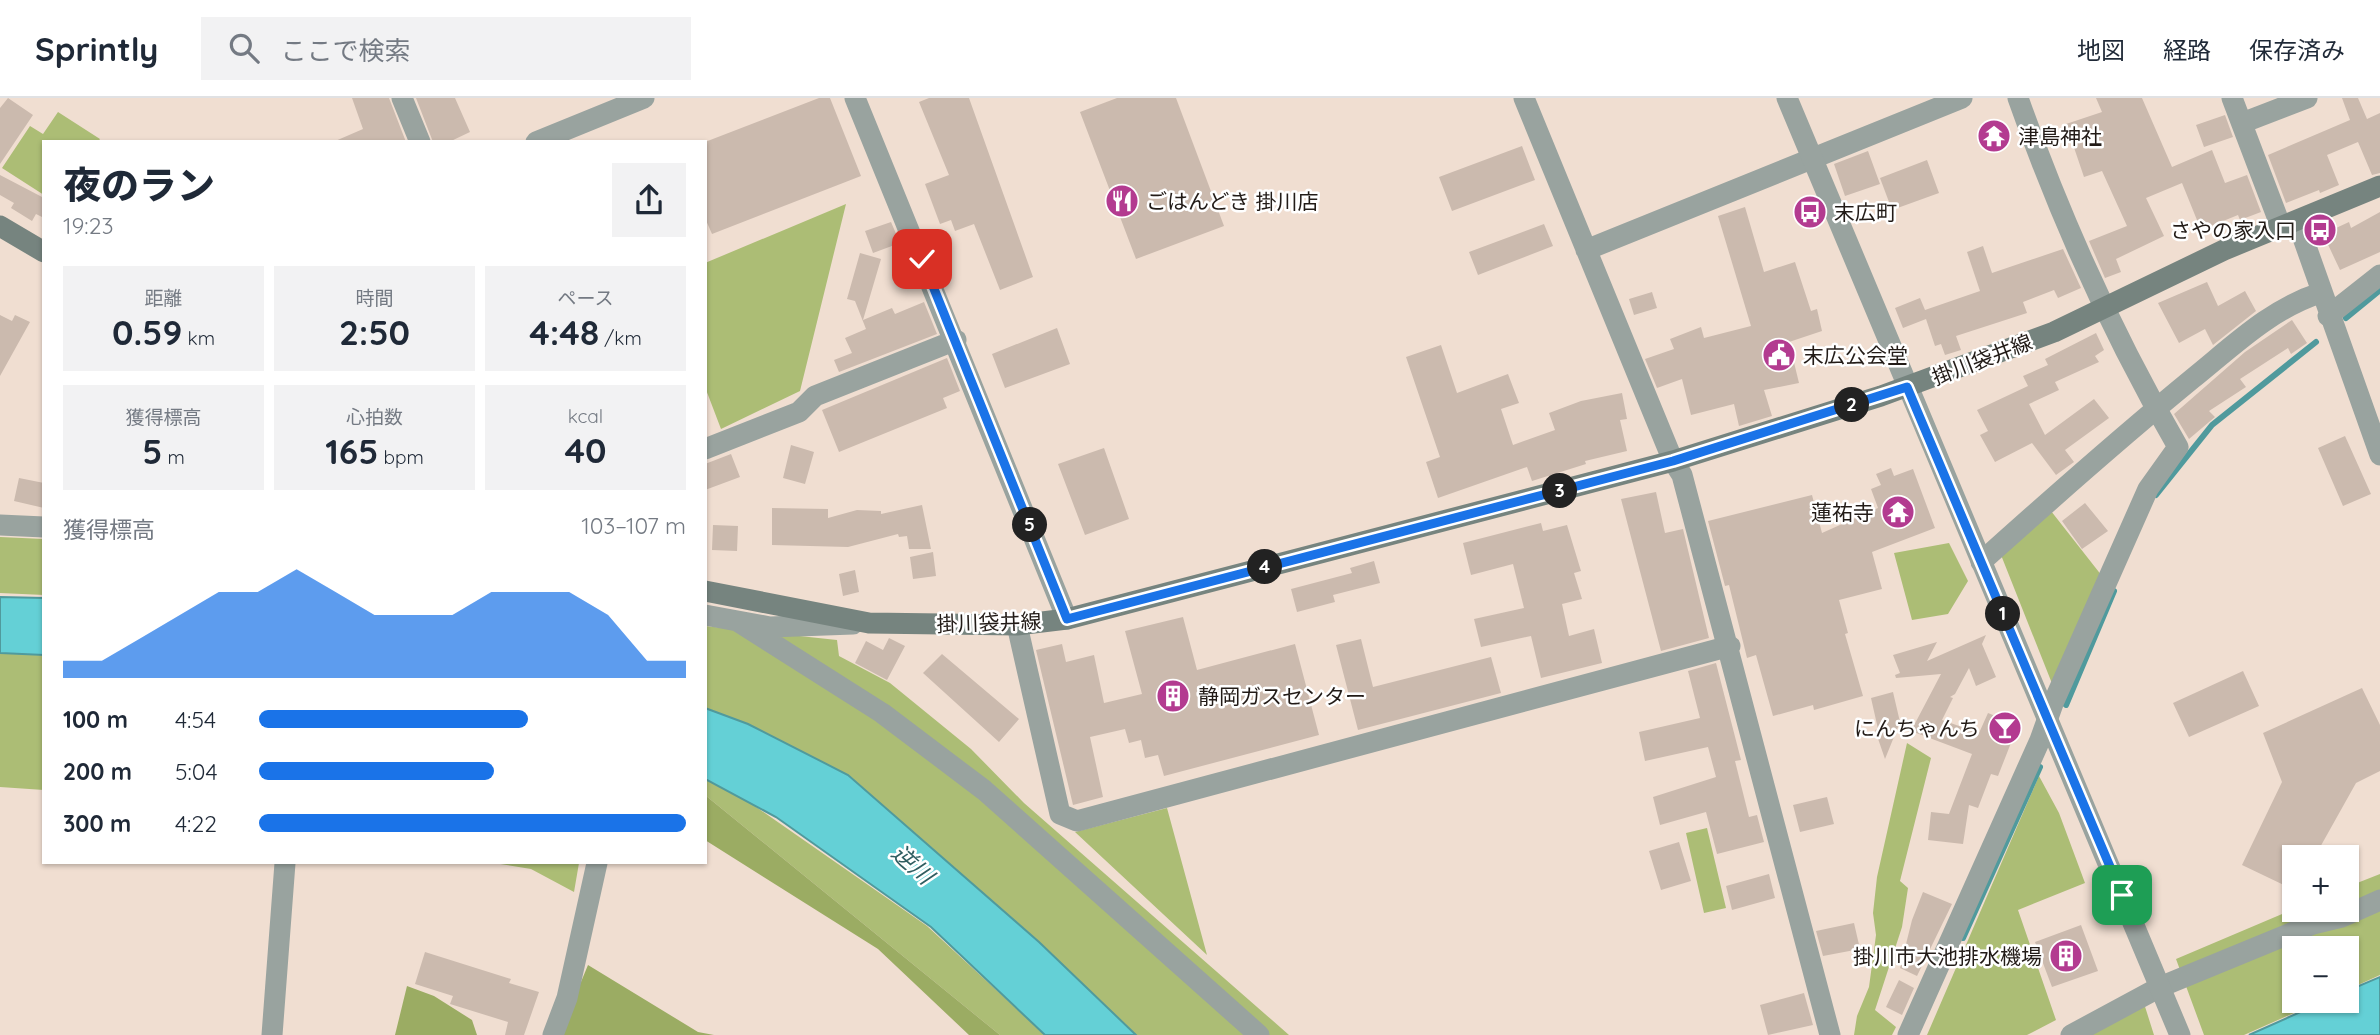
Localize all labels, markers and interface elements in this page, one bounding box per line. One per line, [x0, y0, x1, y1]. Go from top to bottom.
search box [201, 17, 691, 80]
text: Sprintly [35, 28, 159, 69]
icon: search [225, 29, 263, 67]
text: ここで検索 [281, 34, 411, 67]
text: 地図 [2077, 35, 2125, 65]
text: 経路 [2163, 35, 2211, 65]
text: 保存済み [2249, 35, 2345, 65]
temple icon: 津島神社 [1975, 117, 2013, 155]
place label: 津島神社 [2018, 123, 2102, 149]
text: 夜のラン [63, 161, 215, 209]
button: share [612, 163, 686, 237]
restaurant icon: ごはんどき 掛川店 [1103, 182, 1141, 220]
place label: ごはんどき 掛川店 [1146, 188, 1318, 214]
bus stop icon: 末広町 [1791, 193, 1829, 231]
place label: 末広町 [1834, 199, 1897, 225]
text: 19:23 [63, 211, 113, 240]
bus stop icon: さやの家入口 [2301, 211, 2339, 249]
place label: さやの家入口 [2170, 217, 2296, 243]
pin [892, 229, 952, 289]
icon: check [903, 240, 941, 278]
text: 距離 [144, 286, 183, 310]
text: 時間 [355, 286, 394, 310]
text: ペース [557, 286, 614, 310]
text: 0.59 [112, 310, 182, 354]
text: 2:50 [339, 310, 410, 354]
text: 4:48 [529, 310, 599, 354]
text: km [182, 326, 215, 350]
text: /km [599, 326, 642, 350]
street label: 掛川袋井線 [1928, 328, 2036, 390]
public building icon: 末広公会堂 [1760, 336, 1798, 374]
place label: 末広公会堂 [1803, 342, 1908, 368]
pin: 2 [1834, 388, 1870, 422]
text: 2 [1846, 392, 1857, 416]
text: kcal [568, 404, 603, 428]
text: 獲得標高 [125, 405, 202, 429]
text: 心拍数 [346, 405, 403, 429]
text: 40 [564, 428, 607, 472]
text: 5 [142, 429, 162, 473]
text: 165 [325, 429, 378, 473]
text: m [162, 445, 185, 469]
text: bpm [378, 445, 424, 469]
pin: 3 [1542, 474, 1578, 508]
text: 3 [1554, 478, 1565, 502]
temple icon: 蓮祐寺 [1879, 493, 1917, 531]
place label: 蓮祐寺 [1811, 499, 1874, 525]
pin: 5 [1012, 508, 1048, 542]
text: 103–107 m [581, 511, 686, 540]
text: 5 [1024, 512, 1035, 536]
text: 獲得標高 [63, 515, 155, 544]
pin: 4 [1248, 550, 1282, 584]
text: 4 [1259, 554, 1270, 578]
pin: 1 [1986, 596, 2021, 632]
text: 1 [1999, 601, 2006, 625]
street label: 掛川袋井線 [936, 607, 1042, 637]
building icon: 静岡ガスセンター [1154, 677, 1192, 715]
place label: 静岡ガスセンター [1198, 683, 1366, 709]
text: 100 m [63, 705, 128, 734]
text: 4:54 [175, 705, 216, 734]
bar icon: にんちゃんち [1986, 709, 2024, 747]
place label: にんちゃんち [1854, 715, 1980, 741]
text: 200 m [63, 757, 132, 786]
text: 5:04 [175, 757, 218, 786]
text: 300 m [63, 809, 131, 838]
text: 4:22 [175, 809, 217, 838]
water label: 逆川 [886, 838, 942, 892]
map controls [2282, 845, 2359, 1013]
button: + [2282, 845, 2359, 922]
pin [2092, 865, 2152, 925]
icon: arrive [2103, 876, 2141, 914]
button: − [2282, 936, 2359, 1013]
building icon: 掛川市大池排水機場 [2047, 937, 2085, 975]
place label: 掛川市大池排水機場 [1853, 943, 2042, 969]

